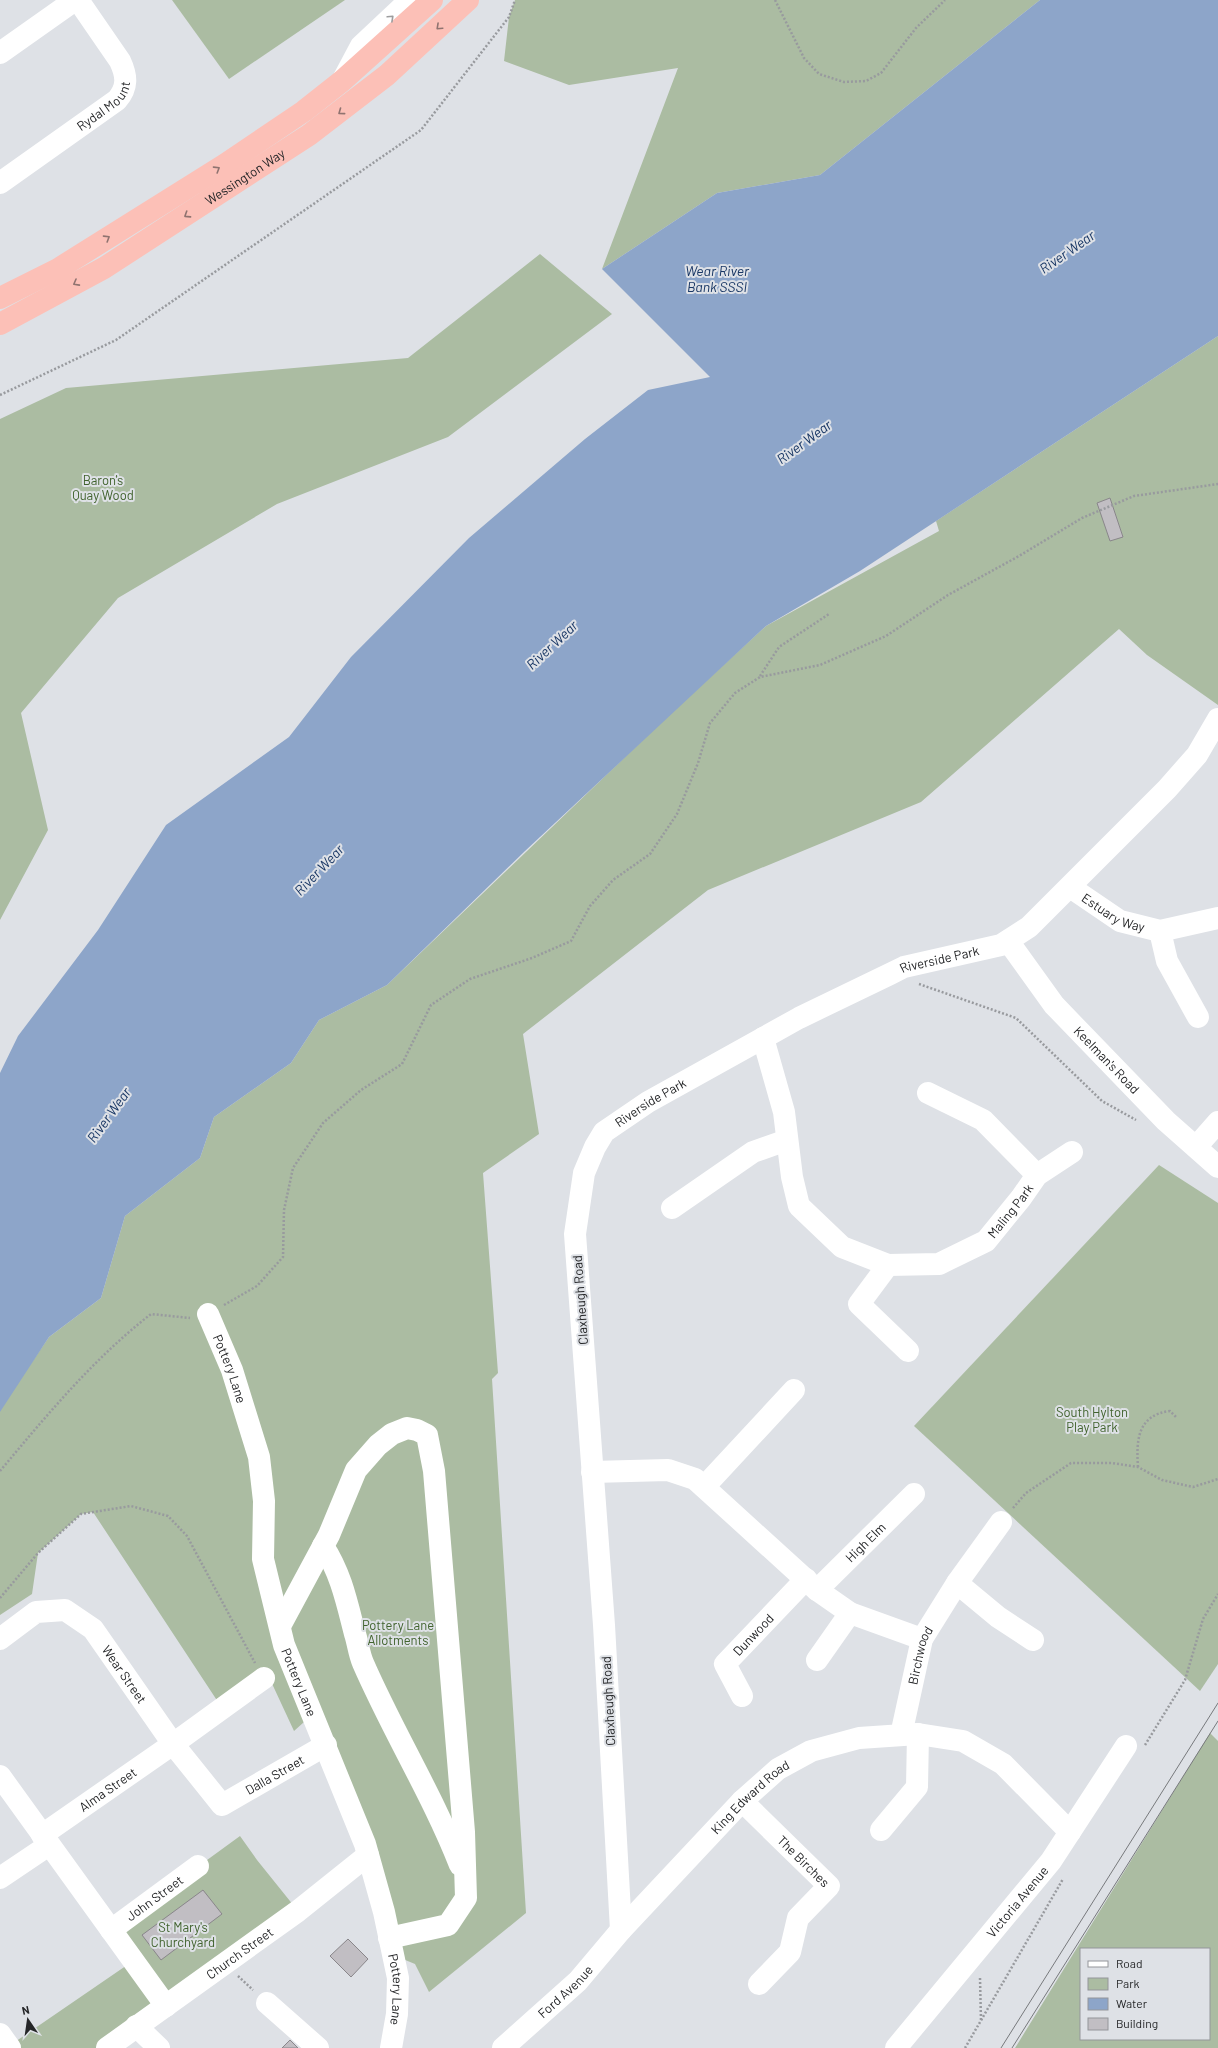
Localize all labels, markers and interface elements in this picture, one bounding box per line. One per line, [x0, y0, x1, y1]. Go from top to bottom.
one-way arrow [386, 15, 394, 22]
one-way arrow [437, 22, 444, 29]
street label: Rydal Mount [74, 80, 133, 134]
one-way arrow [339, 107, 346, 114]
street label: Wessington Way [202, 145, 288, 208]
one-way arrow [213, 166, 220, 174]
one-way arrow [184, 210, 191, 218]
water label: River Wear [1036, 226, 1099, 277]
one-way arrow [103, 235, 110, 243]
water label: Wear River Bank SSSI [685, 262, 750, 295]
one-way arrow [73, 279, 80, 286]
water label: River Wear [773, 415, 835, 467]
park label: Baron's Quay Wood [72, 472, 134, 503]
water label: River Wear [523, 616, 582, 673]
water label: River Wear [290, 840, 348, 898]
street label: Estuary Way [1079, 890, 1147, 935]
street label: Riverside Park [897, 942, 981, 976]
street label: Keelman's Road [1071, 1023, 1143, 1097]
street label: Riverside Park [612, 1074, 689, 1130]
water label: River Wear [83, 1083, 135, 1145]
street label: Maling Park [984, 1180, 1037, 1241]
street label: Claxheugh Road [569, 1255, 591, 1345]
street label: Pottery Lane [210, 1332, 250, 1405]
park label: South Hylton Play Park [1056, 1404, 1128, 1435]
street label: High Elm [842, 1519, 889, 1565]
street label: Dunwood [729, 1610, 777, 1659]
park label: Pottery Lane Allotments [362, 1617, 434, 1648]
street label: Birchwood [904, 1623, 936, 1686]
street label: Wear Street [99, 1642, 150, 1706]
street label: Pottery Lane [278, 1646, 320, 1719]
street label: Claxheugh Road [598, 1656, 618, 1746]
street label: Dalla Street [242, 1751, 307, 1798]
street label: King Edward Road [707, 1756, 792, 1837]
street label: Alma Street [76, 1764, 140, 1815]
street label: The Birches [774, 1832, 833, 1890]
street label: Victoria Avenue [983, 1863, 1052, 1941]
street label: John Street [123, 1872, 186, 1924]
park label: St Mary's Churchyard [151, 1919, 215, 1950]
street label: Church Street [203, 1924, 276, 1982]
legend [1080, 1948, 1210, 2040]
street label: Pottery Lane [385, 1952, 406, 2027]
text: Road [1116, 1956, 1143, 1970]
street label: Ford Avenue [534, 1962, 596, 2021]
text: Park [1116, 1976, 1140, 1990]
text: Water [1116, 1996, 1148, 2010]
north arrow [8, 2000, 48, 2040]
text: N [21, 2003, 31, 2017]
text: Building [1116, 2016, 1158, 2030]

